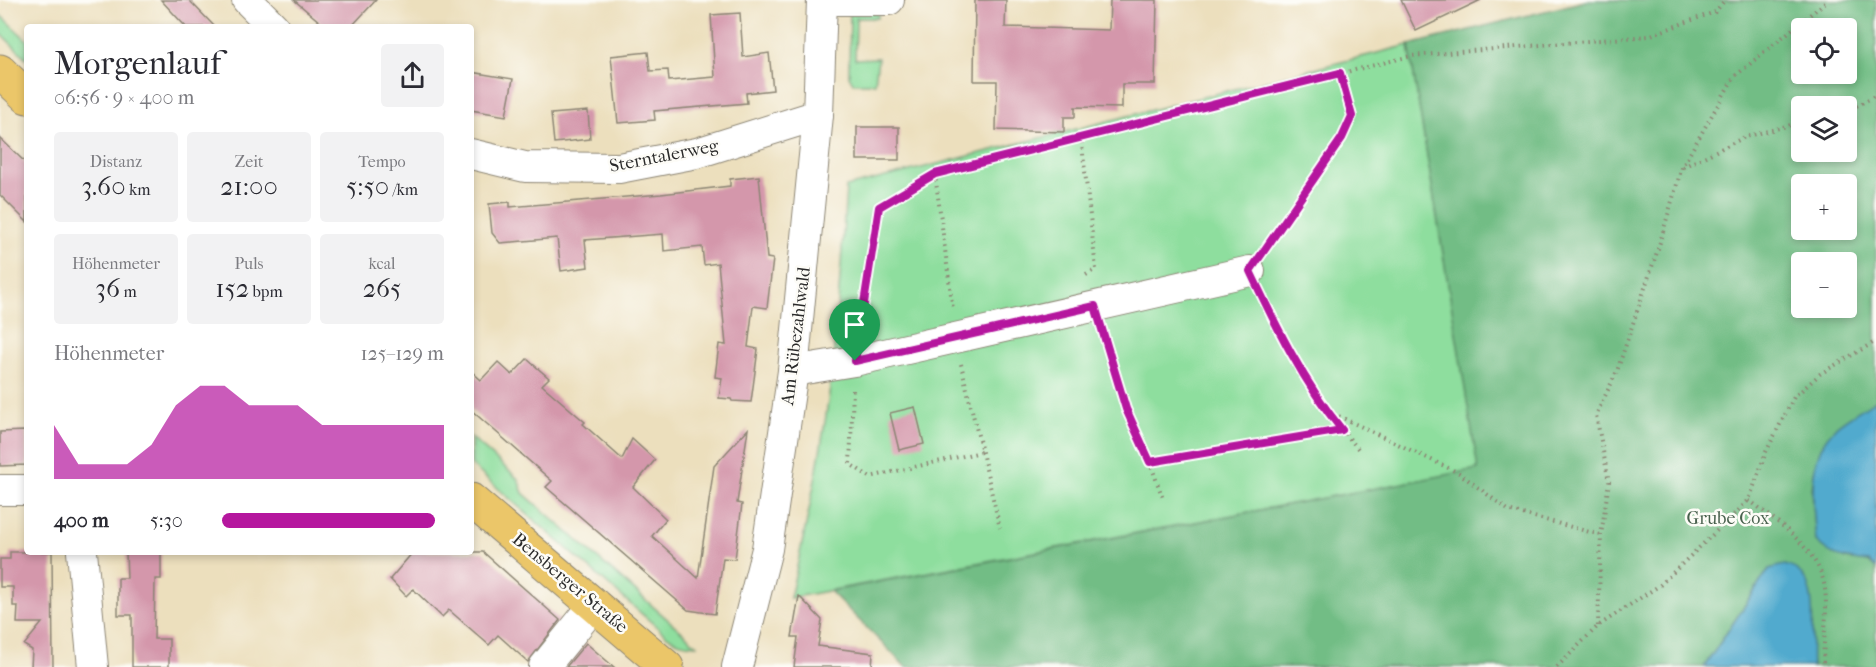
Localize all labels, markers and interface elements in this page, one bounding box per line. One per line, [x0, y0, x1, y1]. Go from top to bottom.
map controls [1791, 18, 1857, 318]
button: locate [1791, 18, 1857, 84]
text: Morgenlauf [54, 44, 221, 83]
button: share [381, 44, 444, 107]
text: 06:56 · 9 × 400 m [54, 86, 194, 109]
button: layers [1791, 96, 1857, 162]
street label: Sterntalerweg [608, 135, 721, 177]
text: Distanz [90, 152, 142, 171]
text: Zeit [234, 152, 264, 171]
text: Tempo [358, 152, 406, 171]
text: 3.60 [81, 171, 126, 202]
text: 21:00 [220, 171, 278, 202]
text: 5:50 [346, 171, 389, 202]
button: + [1791, 174, 1857, 240]
text: km [126, 180, 151, 199]
text: /km [389, 180, 418, 199]
button: − [1791, 252, 1857, 318]
text: Höhenmeter [72, 254, 160, 273]
text: Puls [234, 254, 264, 273]
text: kcal [369, 254, 395, 273]
street label: Am Rübezahlwald [777, 266, 815, 407]
text: 36 [95, 273, 120, 304]
text: 152 [215, 273, 249, 304]
text: 265 [363, 273, 401, 304]
text: m [120, 282, 137, 301]
text: bpm [249, 282, 283, 301]
pin [829, 299, 880, 361]
icon: arrive [838, 308, 871, 341]
text: Höhenmeter [54, 342, 164, 365]
text: 125–129 m [360, 342, 444, 365]
park label: Grube Cox [1686, 508, 1770, 529]
text: 400 m [54, 509, 109, 532]
text: 5:30 [150, 509, 183, 532]
street label: Bensberger Straße [508, 529, 632, 637]

